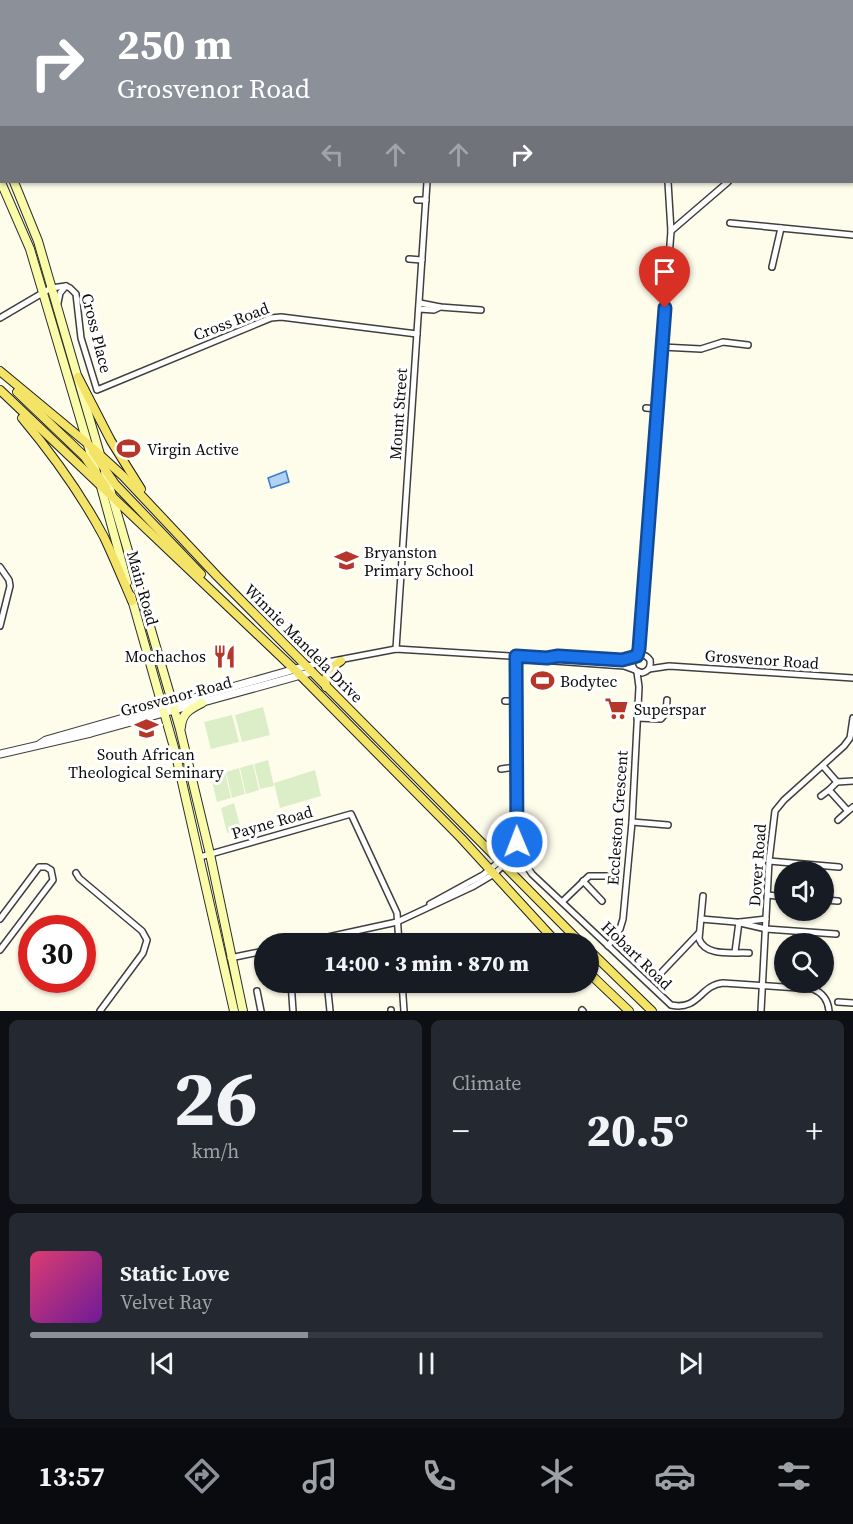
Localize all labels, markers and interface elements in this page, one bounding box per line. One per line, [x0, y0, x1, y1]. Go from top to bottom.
text: 250 m [117, 15, 232, 73]
icon: right [18, 24, 96, 102]
text: Grosvenor Road [117, 70, 310, 107]
icon: left [316, 138, 349, 171]
icon: ahead [379, 138, 412, 171]
icon: ahead [442, 138, 475, 171]
icon: right [505, 138, 538, 171]
pin [639, 246, 690, 308]
icon: arrive [648, 255, 681, 288]
street label: Cross Place [76, 291, 118, 375]
street label: Cross Road [190, 297, 272, 345]
street label: Mount Street [384, 367, 412, 461]
sports icon: Virgin Active [116, 436, 142, 462]
place label: Virgin Active [147, 438, 239, 460]
place label: Bryanston Primary School [364, 541, 474, 581]
street label: Main Road [122, 548, 164, 628]
school or university icon: Bryanston Primary School [333, 548, 359, 574]
street label: Winnie Mandela Drive [240, 579, 368, 707]
restaurant icon: Mochachos [211, 643, 237, 669]
street label: Grosvenor Road [704, 644, 820, 674]
place label: Mochachos [125, 645, 206, 667]
sports icon: Bodytec [529, 668, 555, 694]
place label: Bodytec [560, 670, 617, 692]
street label: Grosvenor Road [118, 671, 234, 721]
supermarket icon: Superspar [603, 696, 629, 722]
place label: Superspar [634, 698, 706, 720]
school or university icon: South African Theological Seminary [133, 716, 159, 742]
place label: South African Theological Seminary [68, 743, 225, 783]
street label: Eccleston Crescent [601, 749, 633, 886]
street label: Payne Road [229, 800, 315, 844]
position arrow [485, 810, 549, 874]
street label: Dover Road [743, 823, 771, 907]
map controls [774, 861, 834, 993]
button: sound [774, 861, 834, 921]
speed limit sign: 30 [18, 915, 96, 993]
street label: Hobart Road [597, 916, 677, 994]
button: search [774, 933, 834, 993]
text: 14:00 · 3 min · 870 m [324, 948, 529, 978]
text: 26 [173, 1044, 258, 1151]
text: Climate [452, 1069, 521, 1097]
text: 20.5° [586, 1099, 689, 1161]
text: − [452, 1108, 470, 1153]
text: + [806, 1108, 823, 1153]
text: km/h [192, 1137, 239, 1165]
text: Static Love [120, 1258, 230, 1288]
text: Velvet Ray [120, 1288, 212, 1316]
icon: previous [146, 1347, 179, 1380]
icon: pause [410, 1347, 443, 1380]
icon: next [674, 1347, 707, 1380]
icon: directions [181, 1455, 223, 1497]
icon: music [299, 1455, 341, 1497]
icon: phone [418, 1455, 460, 1497]
icon: climate [536, 1455, 578, 1497]
icon: car [654, 1455, 696, 1497]
icon: filters [773, 1455, 815, 1497]
text: 13:57 [38, 1458, 105, 1495]

